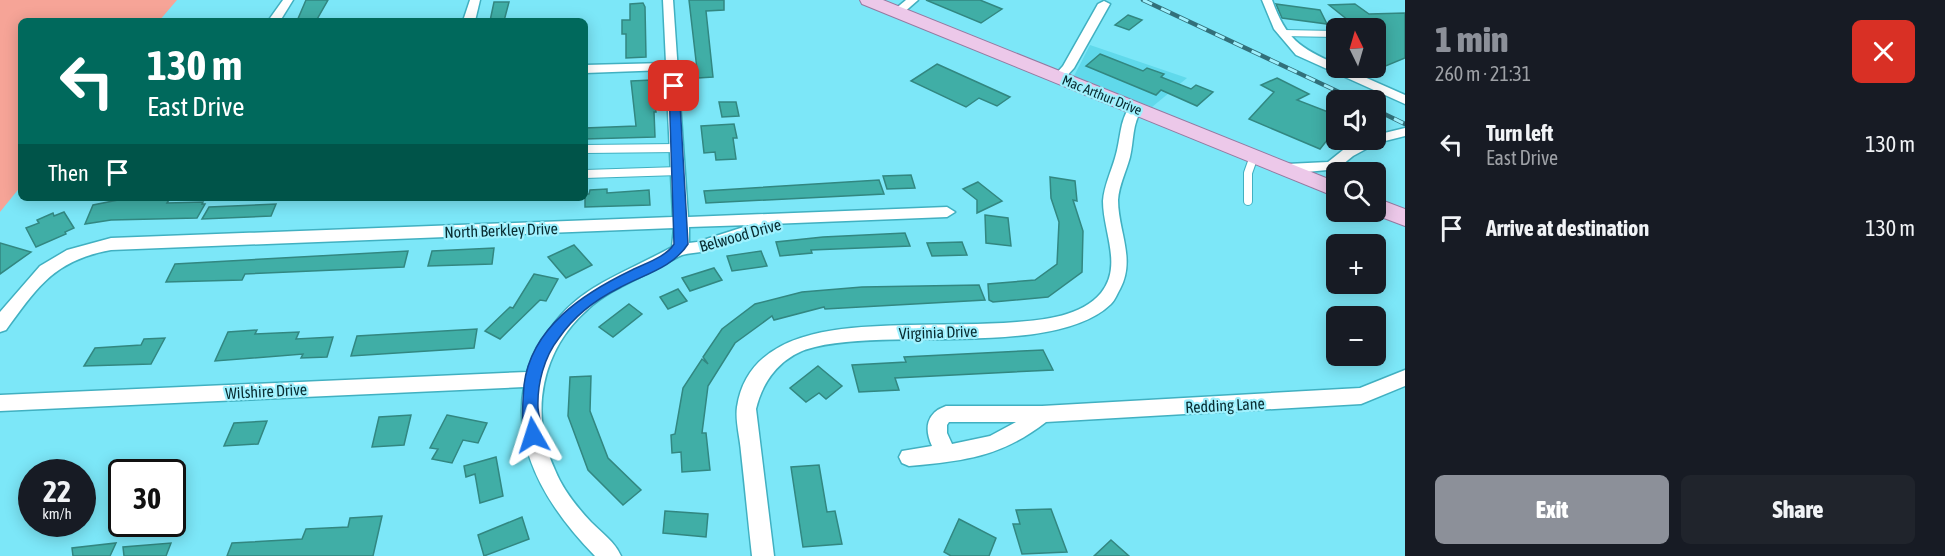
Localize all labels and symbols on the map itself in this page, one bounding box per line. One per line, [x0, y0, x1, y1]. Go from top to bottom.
north arrow [1326, 18, 1386, 78]
pin [648, 60, 699, 111]
street label: Mac Arthur Drive [1060, 72, 1144, 118]
street label: Belwood Drive [697, 215, 783, 255]
street label: North Berkley Drive [444, 219, 558, 242]
street label: Virginia Drive [898, 322, 978, 343]
street label: Wilshire Drive [225, 380, 307, 402]
street label: Redding Lane [1185, 394, 1265, 417]
position arrow [501, 403, 565, 467]
speed limit sign: 30 [108, 459, 186, 537]

